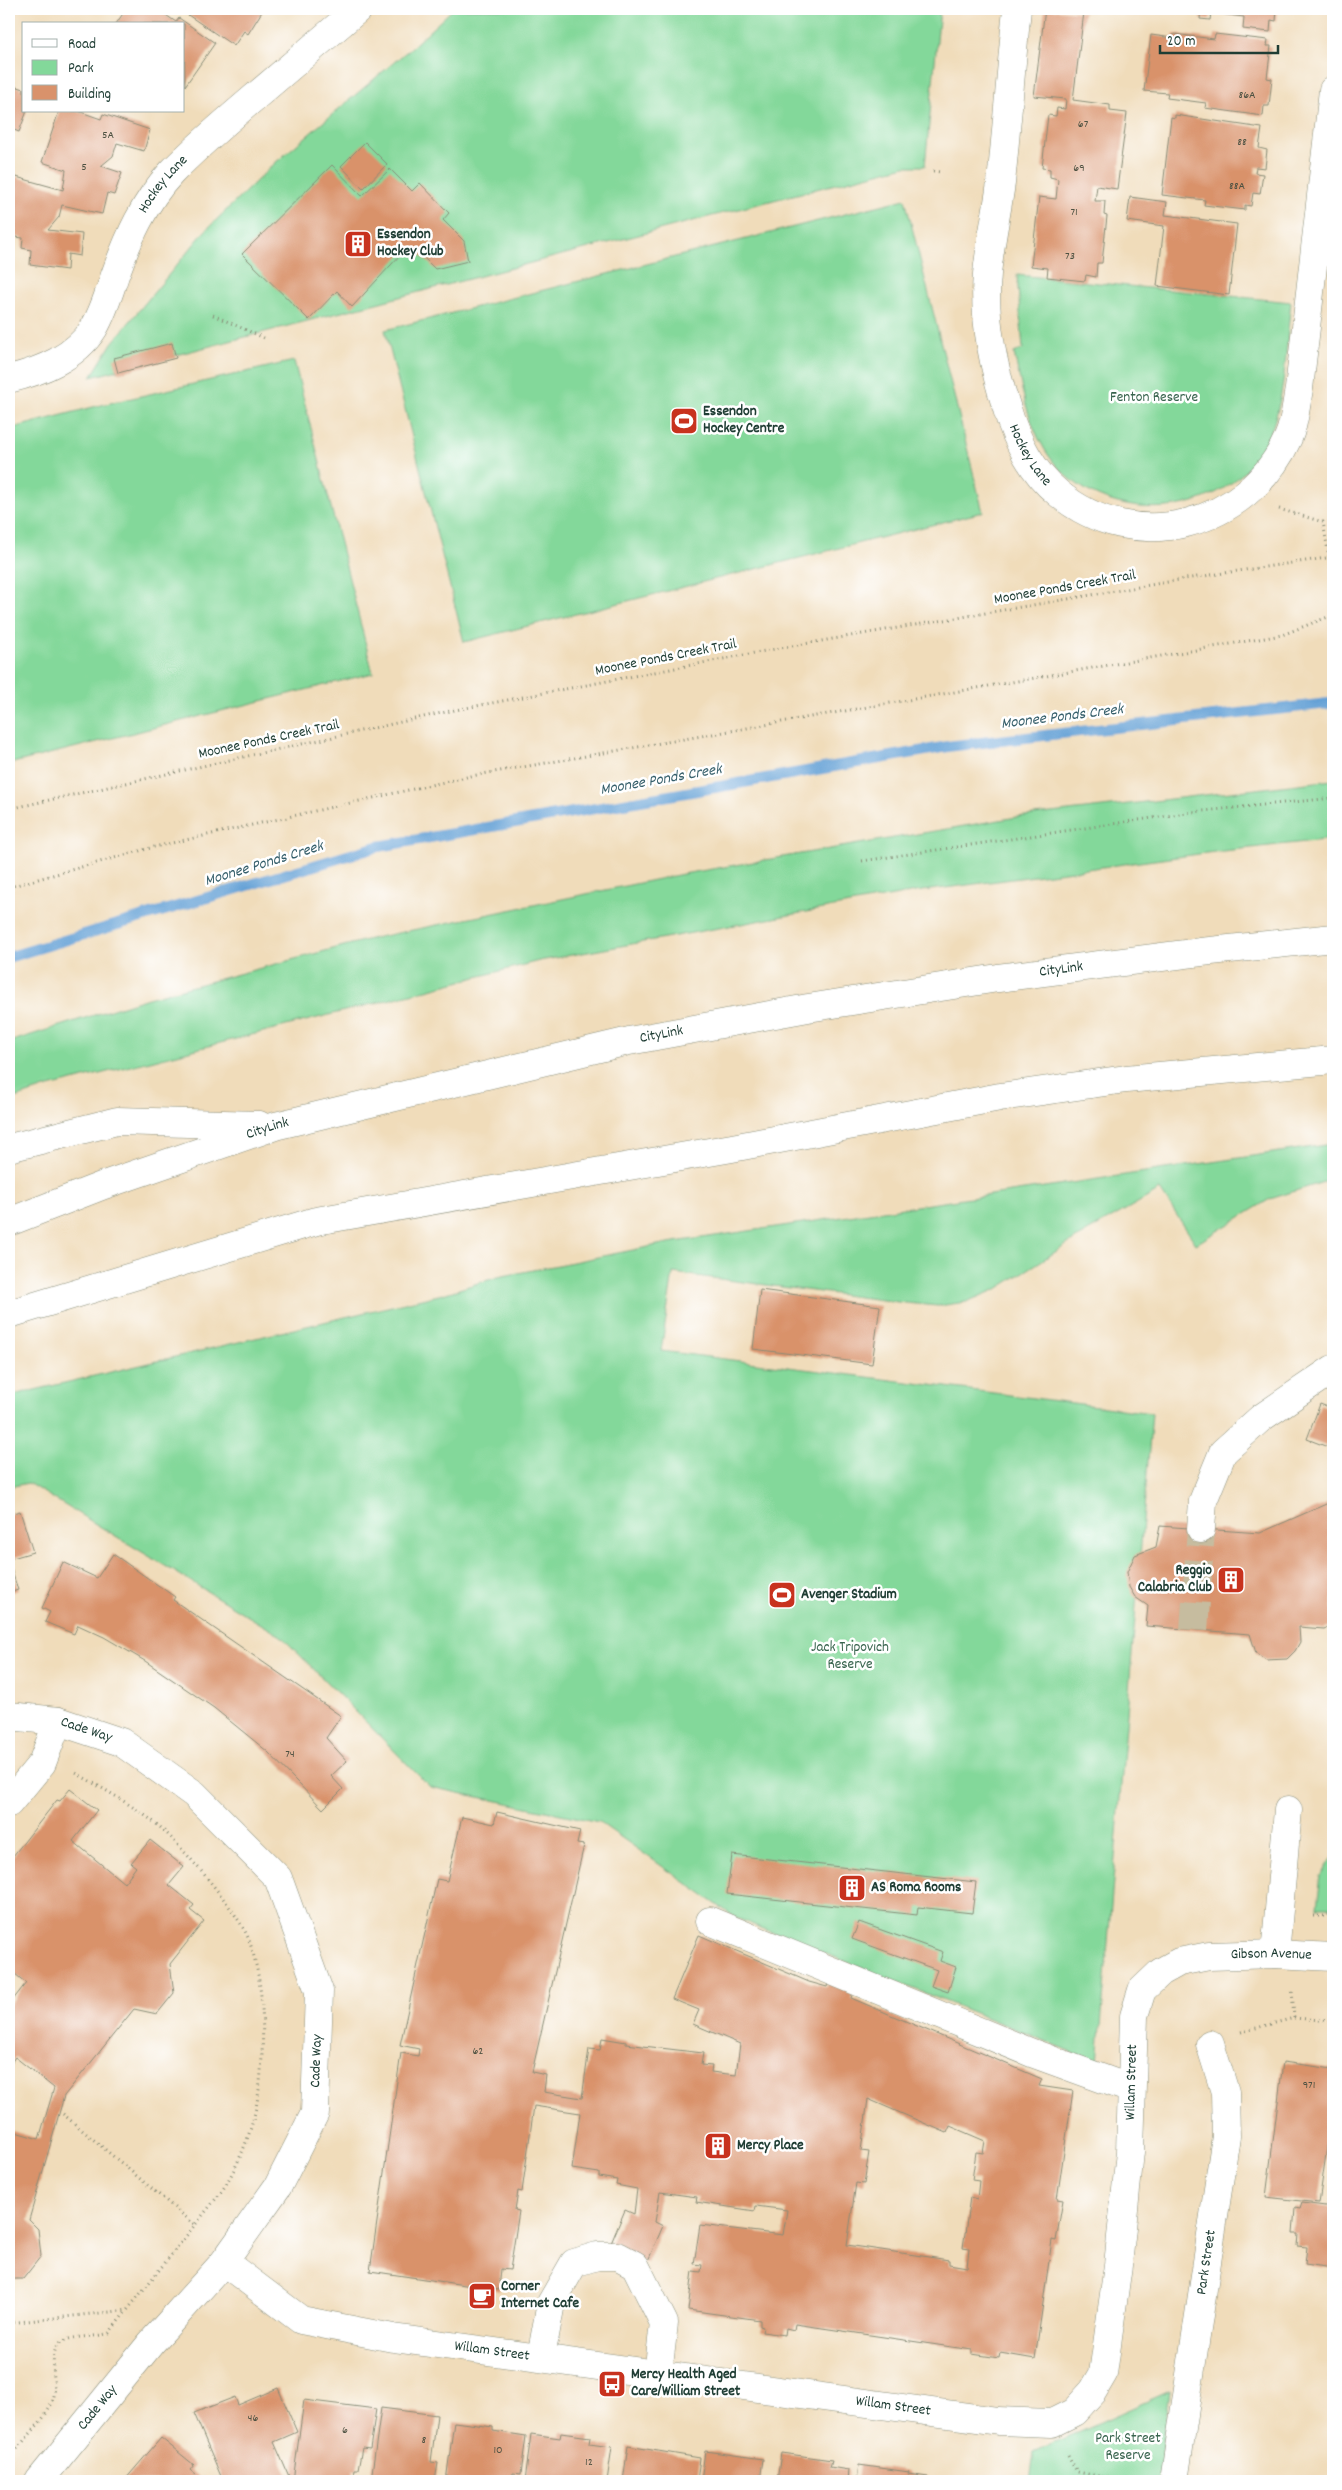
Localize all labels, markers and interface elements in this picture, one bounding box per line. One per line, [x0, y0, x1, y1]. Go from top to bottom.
legend [22, 22, 185, 112]
scale bar [1160, 22, 1277, 54]
text: 20 m [1167, 31, 1195, 53]
text: Road [68, 34, 96, 56]
text: Park [68, 58, 94, 80]
text: Building [68, 84, 111, 106]
house number: 86A [1238, 87, 1256, 104]
house number: 67 [1078, 116, 1089, 133]
house number: 5A [102, 127, 115, 144]
house number: 88 [1237, 134, 1247, 151]
street label: Hockey Lane [133, 150, 194, 218]
house number: 5 [81, 159, 87, 176]
house number: 69 [1073, 160, 1085, 177]
house number: 88A [1229, 178, 1246, 195]
house number: 71 [1070, 204, 1078, 221]
place label: Essendon Hockey Club [377, 224, 444, 263]
building icon: Essendon Hockey Club [343, 229, 373, 259]
house number: 73 [1065, 248, 1075, 265]
park label: Fenton Reserve [1110, 387, 1198, 409]
place label: Essendon Hockey Centre [703, 401, 785, 440]
sports icon: Essendon Hockey Centre [669, 406, 699, 436]
street label: Hockey Lane [1002, 421, 1057, 492]
street label: Moonee Ponds Creek Trail [992, 565, 1138, 611]
street label: Moonee Ponds Creek Trail [593, 633, 739, 682]
water label: Moonee Ponds Creek [1000, 698, 1126, 736]
street label: Moonee Ponds Creek Trail [196, 714, 342, 766]
water label: Moonee Ponds Creek [598, 758, 725, 802]
water label: Moonee Ponds Creek [202, 835, 328, 893]
street label: CityLink [1038, 956, 1084, 984]
street label: CityLink [638, 1020, 685, 1050]
street label: CityLink [243, 1112, 291, 1146]
place label: Reggio Calabria Club [1138, 1560, 1213, 1599]
building icon: Reggio Calabria Club [1216, 1565, 1246, 1595]
sports icon: Avenger Stadium [767, 1580, 797, 1610]
place label: Avenger Stadium [801, 1584, 897, 1606]
park label: Jack Tripovich Reserve [811, 1637, 889, 1676]
street label: Cade Way [57, 1712, 116, 1750]
house number: 74 [285, 1746, 295, 1763]
building icon: AS Roma Rooms [837, 1873, 867, 1903]
place label: AS Roma Rooms [871, 1877, 961, 1899]
street label: Gibson Avenue [1230, 1943, 1313, 1967]
street label: Cade Way [305, 2033, 329, 2088]
house number: 62 [472, 2043, 484, 2060]
street label: Willam Street [1120, 2043, 1144, 2120]
house number: 971 [1303, 2077, 1315, 2094]
building icon: Mercy Place [703, 2131, 733, 2161]
place label: Mercy Place [737, 2135, 804, 2157]
street label: Park Street [1191, 2228, 1223, 2297]
place label: Corner Internet Cafe [501, 2276, 580, 2315]
cafe icon: Corner Internet Cafe [467, 2281, 497, 2311]
street label: Willam Street [453, 2336, 531, 2368]
place label: Mercy Health Aged Care/William Street [631, 2364, 741, 2403]
bus stop icon: Mercy Health Aged Care/William Street [597, 2369, 627, 2399]
street label: Cade Way [73, 2380, 124, 2436]
street label: Willam Street [854, 2391, 933, 2423]
house number: 46 [248, 2410, 259, 2427]
house number: 6 [342, 2422, 348, 2439]
park label: Park Street Reserve [1095, 2428, 1161, 2467]
house number: 8 [422, 2432, 427, 2449]
house number: 10 [493, 2442, 503, 2459]
house number: 12 [585, 2454, 593, 2471]

